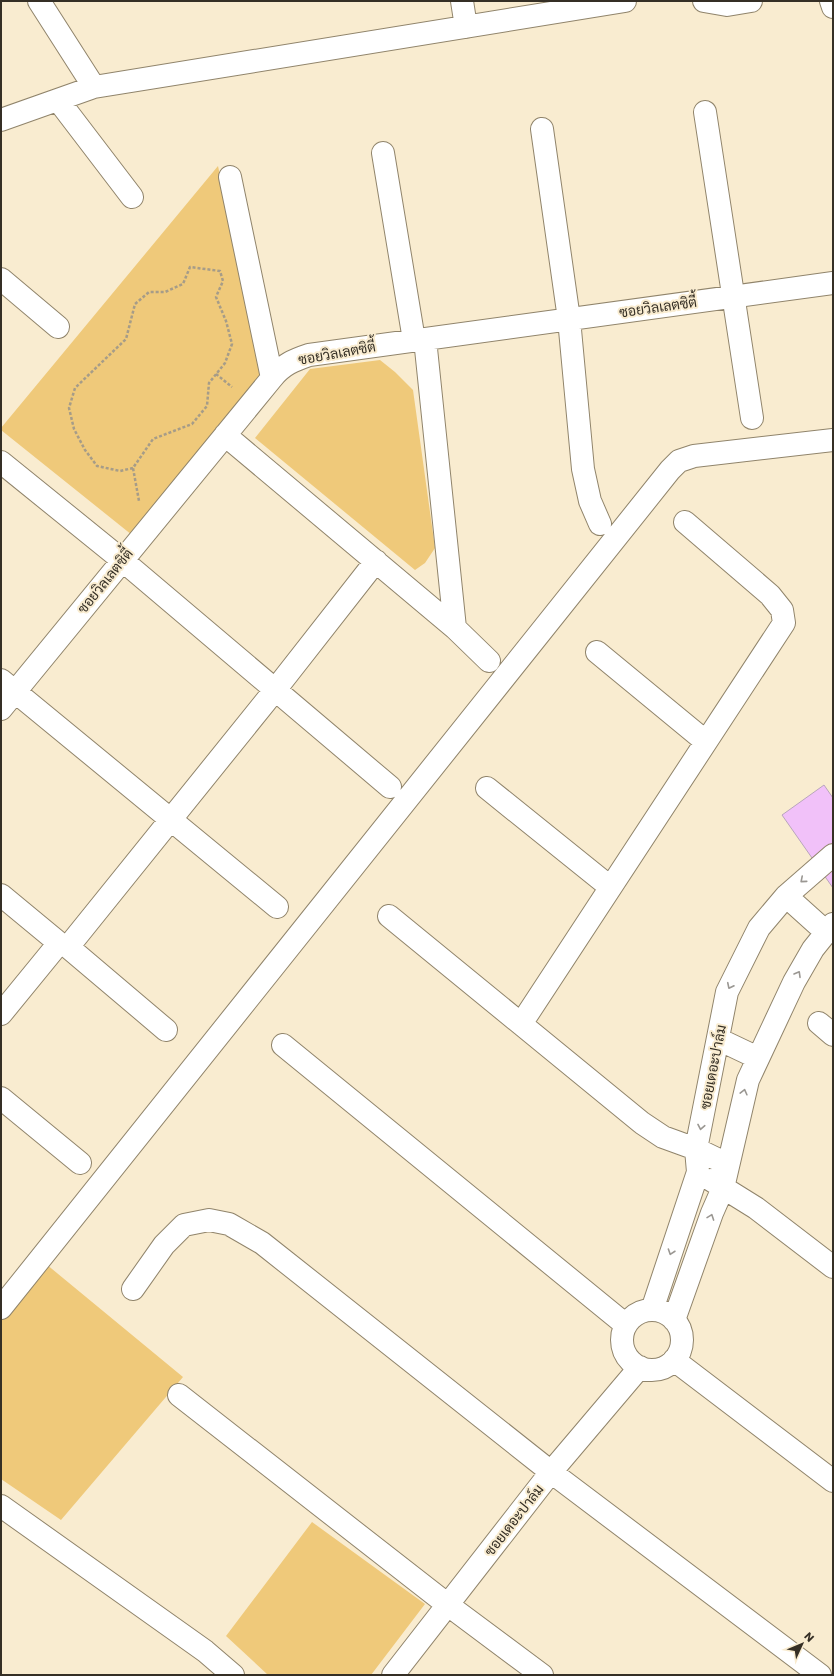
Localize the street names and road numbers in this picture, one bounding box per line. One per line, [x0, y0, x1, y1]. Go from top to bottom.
street label: ซอยวิลเลตซิตี้ [618, 290, 699, 322]
street label: ซอยวิลเลตซิตี้ [296, 334, 378, 370]
street label: ซอยวิลเลตซิตี้ [71, 542, 138, 618]
street label: ซอยเดอะปาล์ม [695, 1023, 731, 1111]
street label: ซอยเดอะปาล์ม [480, 1480, 548, 1560]

